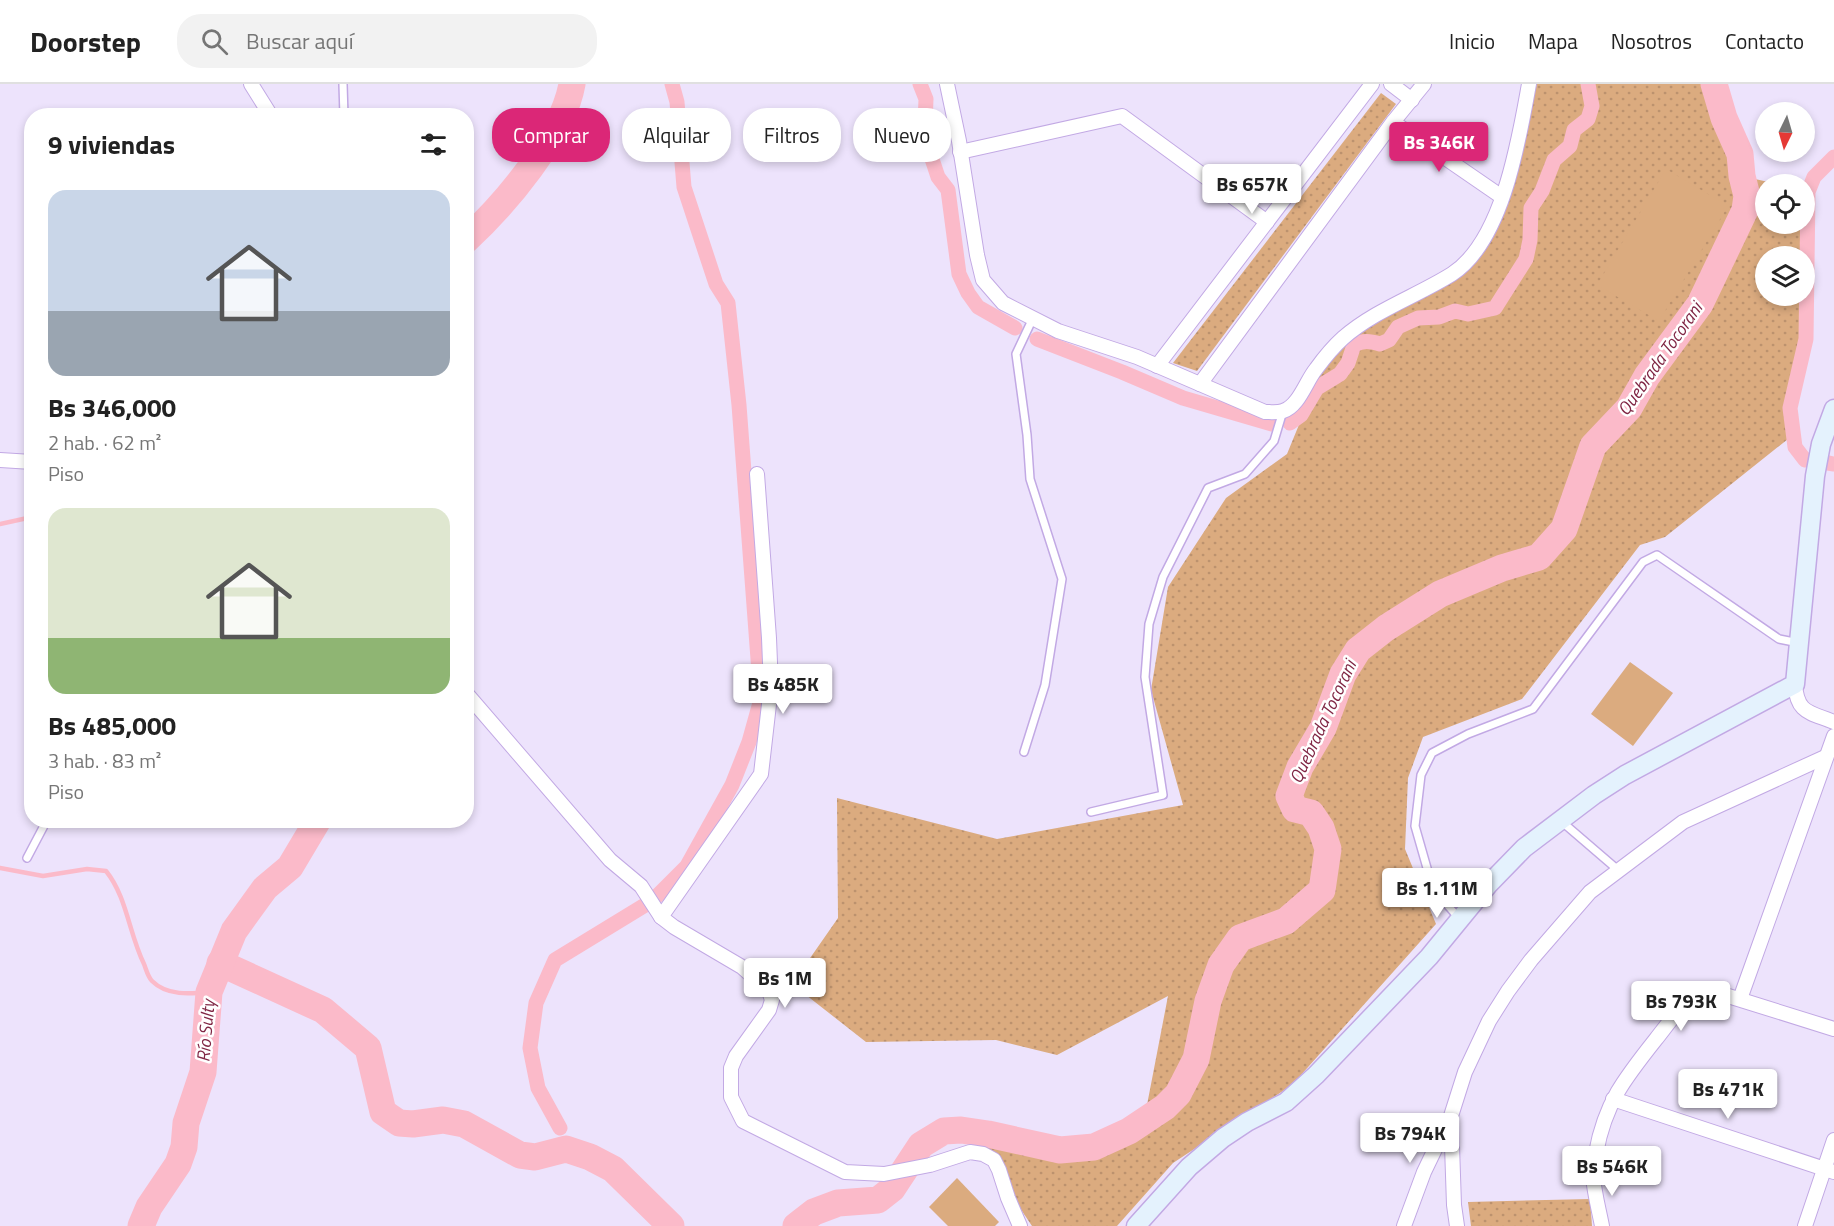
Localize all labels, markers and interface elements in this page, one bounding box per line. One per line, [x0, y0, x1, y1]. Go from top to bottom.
search box [177, 14, 597, 68]
text: Doorstep [30, 20, 141, 63]
text: Buscar aquí [246, 24, 354, 58]
icon: search [198, 25, 231, 58]
text: Inicio [1449, 25, 1495, 57]
text: Mapa [1528, 25, 1578, 57]
text: Nosotros [1611, 25, 1692, 57]
text: Contacto [1725, 25, 1804, 57]
north arrow [1755, 102, 1815, 162]
map controls [1755, 102, 1815, 306]
chip: Comprar [492, 108, 610, 162]
chip: Alquilar [622, 108, 731, 162]
chip: Filtros [743, 108, 841, 162]
chip: Nuevo [853, 108, 951, 162]
pin: Bs 346K [1384, 122, 1494, 173]
text: 9 viviendas [48, 125, 175, 164]
text: Bs 346K [1403, 126, 1475, 157]
icon: filters [417, 128, 450, 161]
pin: Bs 657K [1197, 164, 1307, 215]
text: Bs 657K [1216, 168, 1288, 199]
button: locate [1755, 174, 1815, 234]
icon: home [195, 229, 303, 337]
button: layers [1755, 246, 1815, 306]
water label: Quebrada Tocorani [1610, 295, 1710, 421]
text: Bs 346,000 [48, 388, 176, 427]
text: 2 hab. · 62 m² [48, 427, 161, 458]
text: Piso [48, 458, 84, 489]
icon: home [195, 547, 303, 655]
water label: Quebrada Tocorani [1282, 654, 1364, 788]
pin: Bs 485K [728, 664, 838, 715]
text: Bs 485K [747, 668, 819, 699]
text: Bs 485,000 [48, 706, 176, 745]
text: 3 hab. · 83 m² [48, 745, 161, 776]
text: Piso [48, 776, 84, 807]
pin: Bs 1.11M [1375, 868, 1499, 919]
text: Bs 1.11M [1396, 872, 1478, 903]
pin: Bs 1M [743, 958, 827, 1009]
text: Bs 1M [758, 962, 812, 993]
pin: Bs 793K [1626, 981, 1736, 1032]
text: Bs 793K [1645, 985, 1717, 1016]
water label: Río Sulty [189, 997, 222, 1063]
pin: Bs 471K [1673, 1069, 1783, 1120]
text: Bs 471K [1692, 1073, 1764, 1104]
pin: Bs 794K [1355, 1113, 1465, 1164]
text: Bs 794K [1374, 1117, 1446, 1148]
pin: Bs 546K [1557, 1146, 1667, 1197]
text: Bs 546K [1576, 1150, 1648, 1181]

